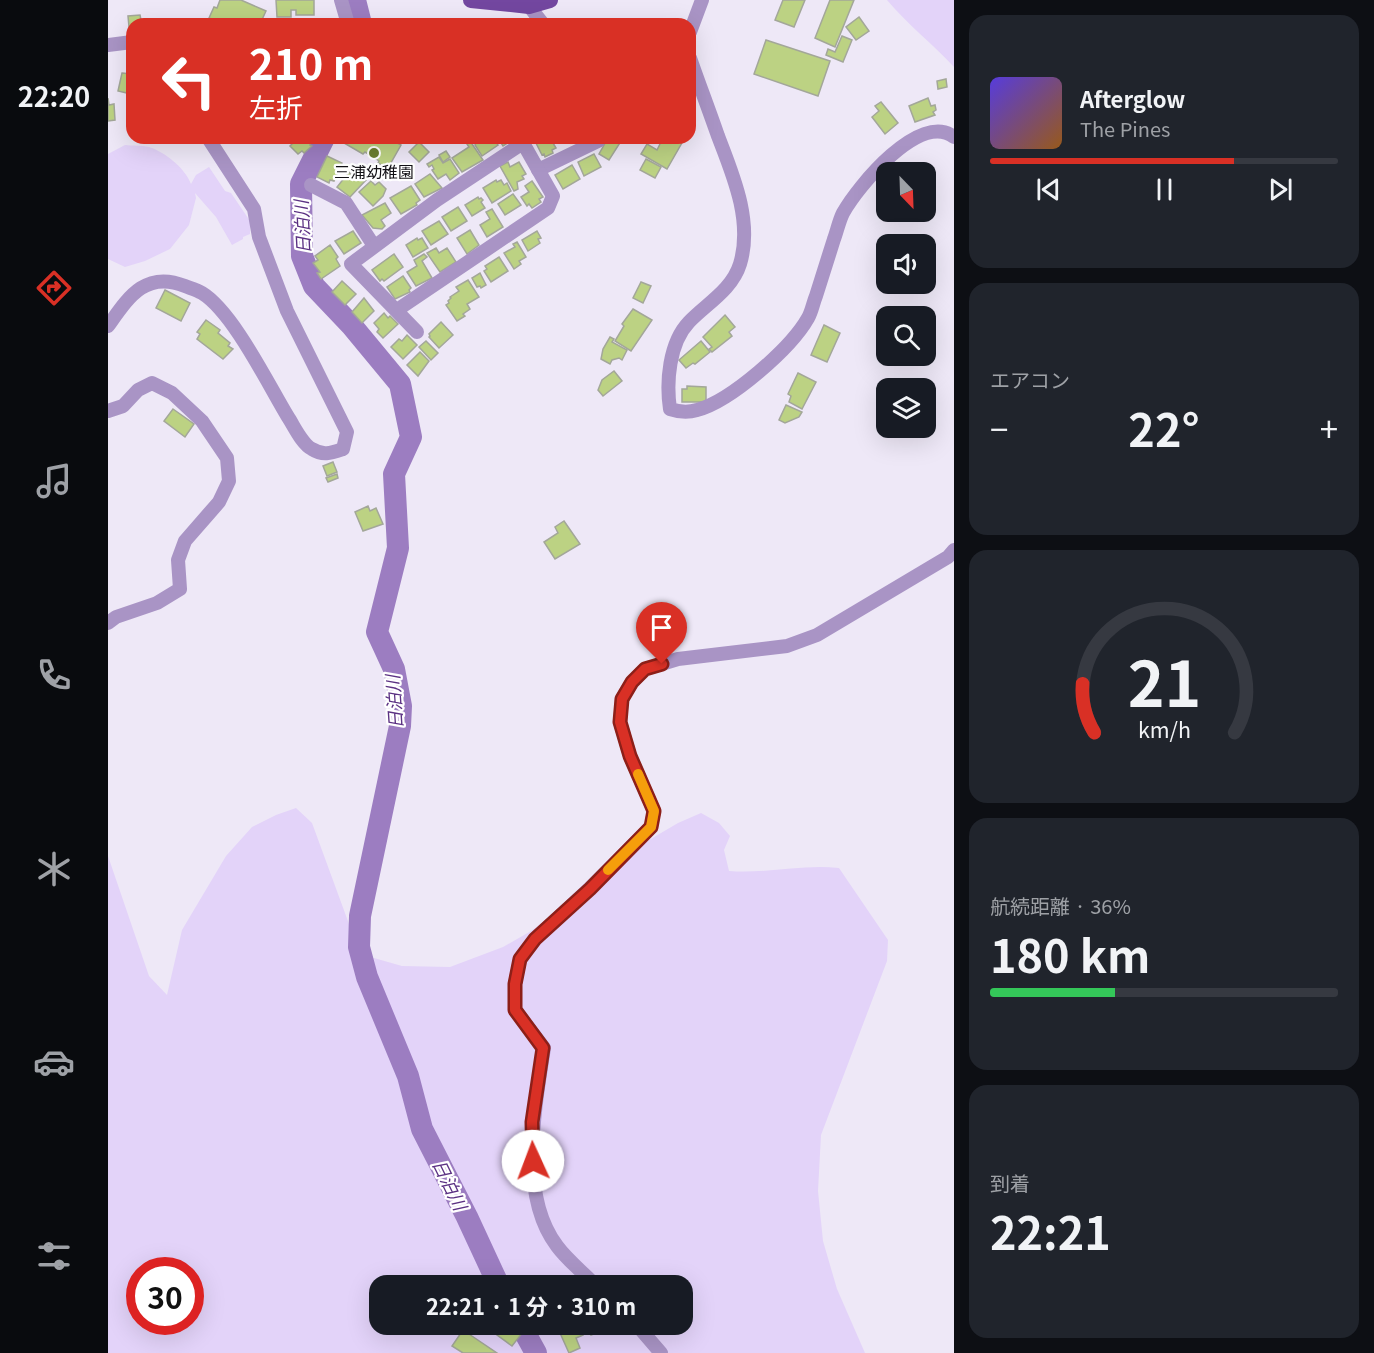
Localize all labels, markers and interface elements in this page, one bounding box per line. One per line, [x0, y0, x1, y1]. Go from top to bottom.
text: 210 m [249, 31, 373, 92]
icon: left [150, 42, 228, 120]
text: 22:20 [18, 76, 90, 115]
text: Afterglow [1080, 82, 1185, 114]
text: 左折 [249, 87, 303, 126]
text: The Pines [1080, 114, 1170, 143]
marker: 三浦幼稚園 [367, 146, 381, 160]
place label: 三浦幼稚園 [334, 159, 414, 183]
north arrow [876, 162, 936, 222]
map controls [876, 162, 936, 438]
icon: previous [1032, 173, 1065, 206]
icon: pause [1148, 173, 1181, 206]
icon: next [1264, 173, 1297, 206]
water label: 日泊川 [287, 197, 315, 255]
button: sound [876, 234, 936, 294]
icon: directions [33, 267, 75, 309]
button: search [876, 306, 936, 366]
text: エアコン [990, 365, 1070, 394]
button: layers [876, 378, 936, 438]
text: 22° [1128, 395, 1200, 460]
text: − [990, 404, 1008, 452]
text: + [1320, 404, 1338, 452]
icon: music [33, 460, 75, 502]
pin [636, 602, 687, 664]
icon: arrive [645, 611, 678, 644]
text: 21 [1127, 636, 1201, 726]
icon: phone [33, 654, 75, 696]
water label: 日泊川 [378, 672, 408, 730]
text: km/h [1137, 714, 1191, 745]
icon: climate [33, 848, 75, 890]
text: 航続距離 · 36% [990, 891, 1131, 920]
text: 180 km [990, 921, 1150, 986]
icon: car [33, 1041, 75, 1083]
position arrow [501, 1129, 565, 1193]
water label: 日泊川 [427, 1154, 475, 1216]
text: 到着 [990, 1168, 1030, 1197]
text: 22:21 [990, 1198, 1111, 1263]
icon: filters [33, 1235, 75, 1277]
speed limit sign: 30 [126, 1257, 204, 1335]
text: 22:21 · 1 分 · 310 m [426, 1289, 636, 1321]

